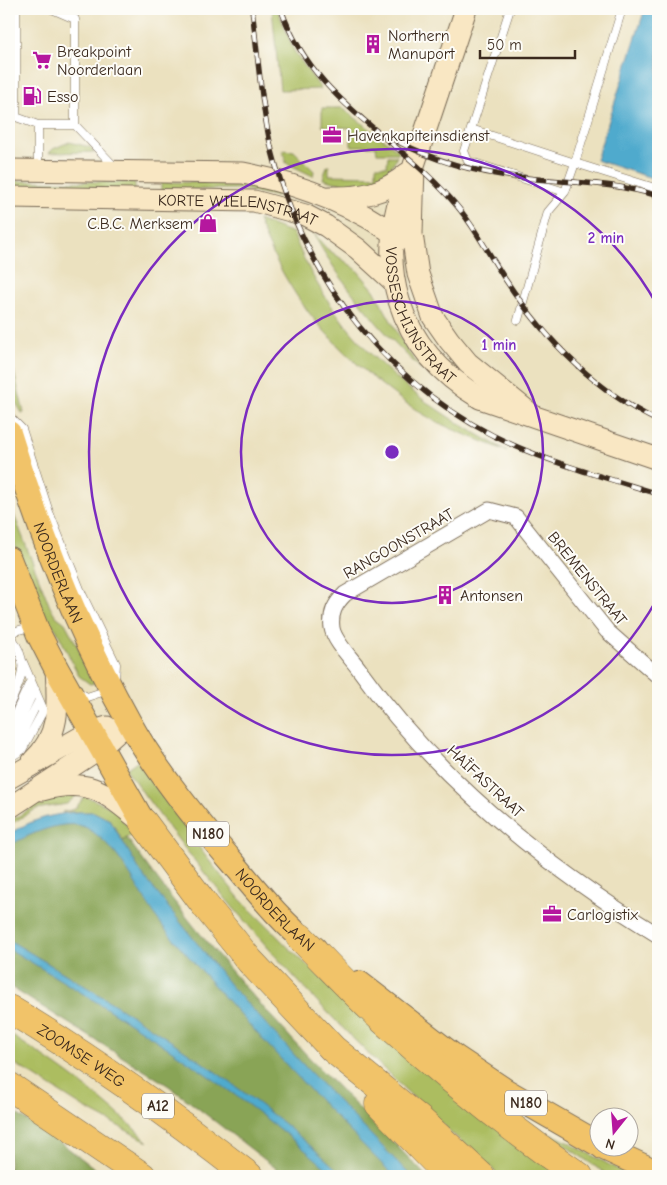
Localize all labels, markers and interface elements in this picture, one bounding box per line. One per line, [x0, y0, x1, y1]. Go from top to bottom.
place label: Northern Manuport [388, 27, 455, 63]
scale bar [480, 28, 574, 60]
building icon: Northern Manuport [362, 33, 384, 55]
text: 50 m [487, 36, 522, 54]
place label: Breakpoint Noorderlaan [57, 43, 142, 79]
supermarket icon: Breakpoint Noorderlaan [31, 49, 53, 71]
fuel station icon: Esso [21, 85, 43, 107]
place label: Esso [47, 88, 78, 106]
office icon: Havenkapiteinsdienst [321, 124, 343, 146]
place label: Havenkapiteinsdienst [347, 127, 490, 145]
street label: KORTE WIELENSTRAAT [158, 191, 321, 230]
shop icon: C.B.C. Merksem [197, 212, 219, 234]
place label: C.B.C. Merksem [87, 215, 193, 233]
text: 2 min [588, 229, 624, 247]
street label: VOSSESCHIJNSTRAAT [382, 247, 460, 388]
text: 1 min [482, 336, 516, 354]
centre of rings [383, 443, 401, 461]
street label: RANGOONSTRAAT [340, 505, 457, 583]
street label: NOORDERLAAN [29, 520, 86, 626]
street label: BREMENSTRAAT [544, 528, 631, 630]
building icon: Antonsen [434, 584, 456, 606]
place label: Antonsen [460, 587, 523, 605]
street label: HAÏFASTRAAT [443, 742, 528, 822]
road number: N180 [187, 822, 229, 846]
street label: NOORDERLAAN [231, 865, 318, 955]
office icon: Carlogistix [541, 903, 563, 925]
place label: Carlogistix [567, 906, 638, 924]
street label: ZOOMSE WEG [34, 1021, 128, 1091]
road number: N180 [505, 1090, 547, 1116]
road number: A12 [142, 1094, 174, 1118]
north arrow [590, 1108, 640, 1158]
text: N [603, 1134, 617, 1153]

